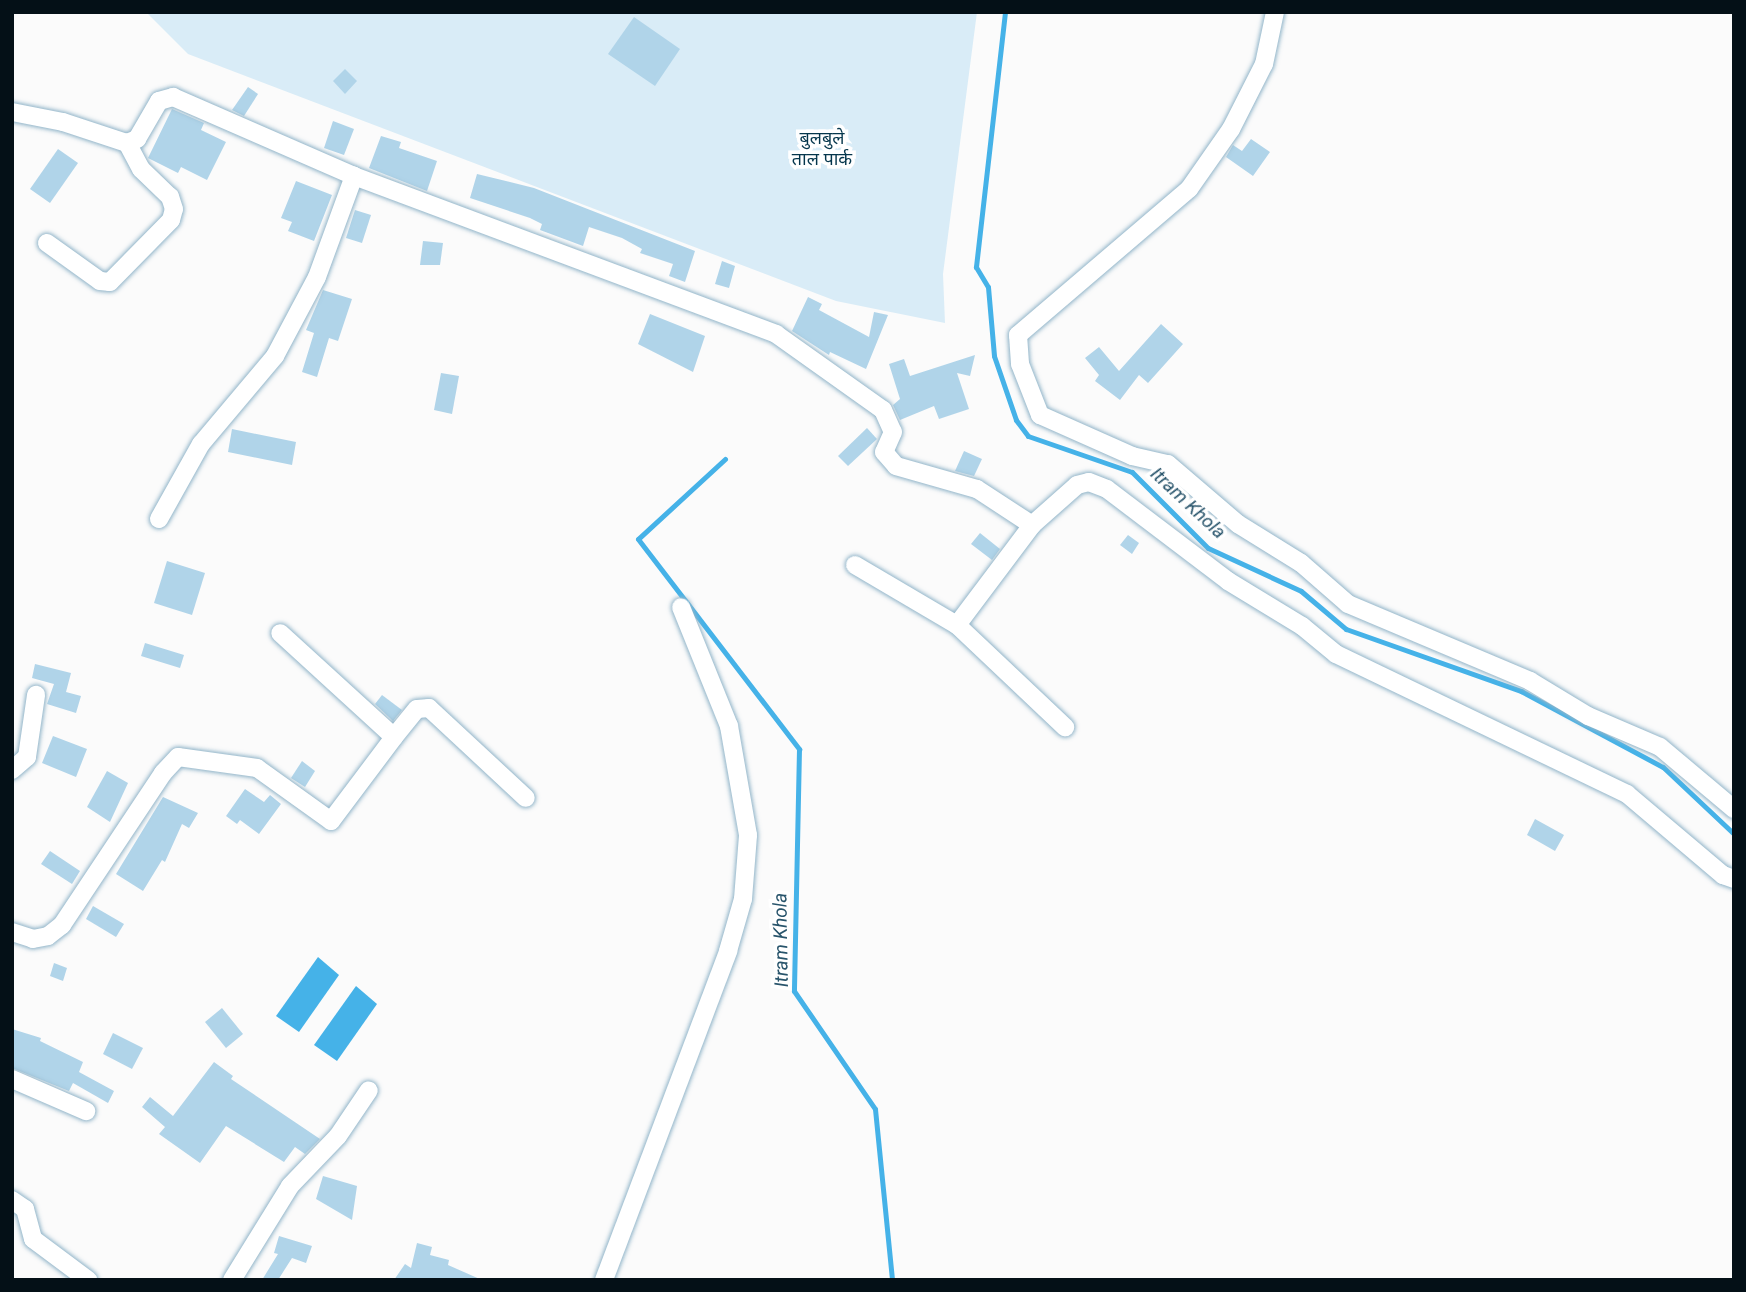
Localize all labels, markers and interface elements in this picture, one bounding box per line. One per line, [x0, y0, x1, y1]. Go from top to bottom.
park label: बुलबुले ताल पार्क [792, 128, 852, 170]
water label: Itram Khola [1146, 462, 1230, 544]
water label: Itram Khola [769, 893, 793, 987]

